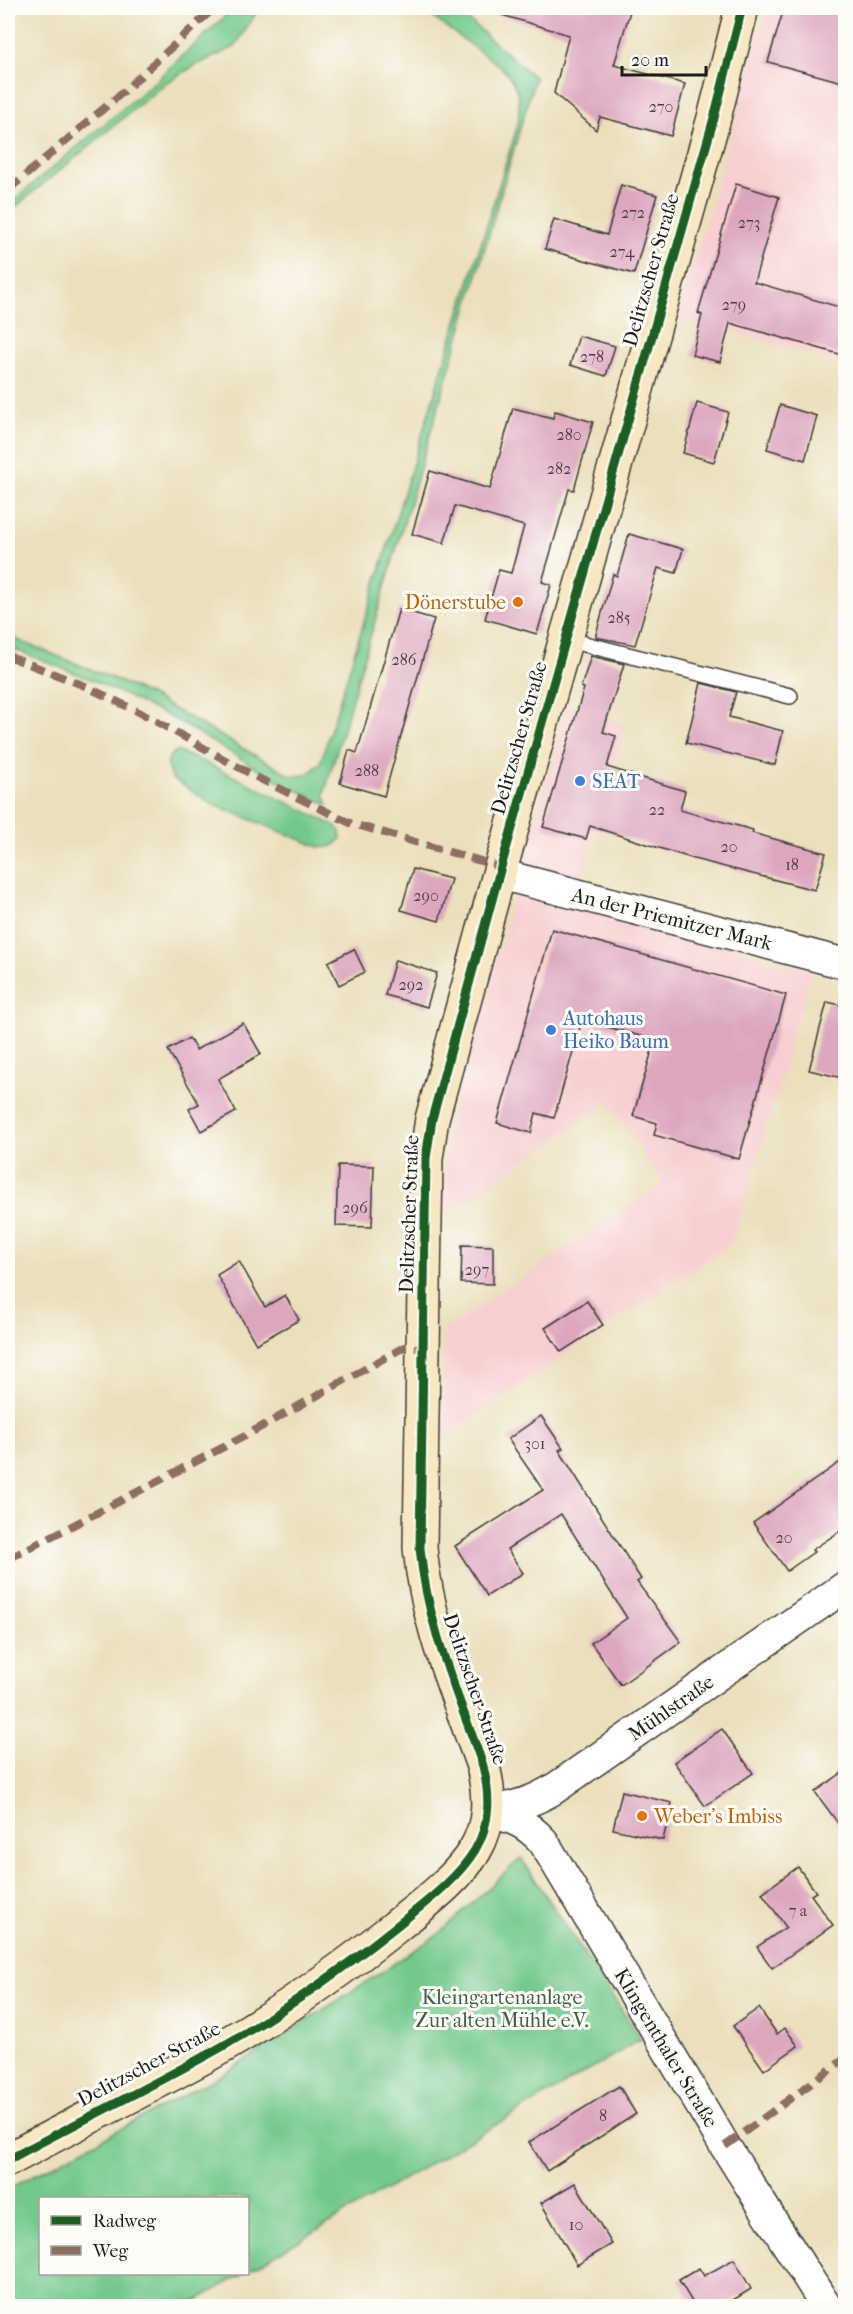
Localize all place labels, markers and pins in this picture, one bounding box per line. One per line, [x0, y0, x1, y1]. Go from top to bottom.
place label: Dönerstube [405, 591, 506, 614]
marker: Dönerstube [511, 595, 525, 609]
place label: SEAT [592, 770, 641, 793]
marker: SEAT [573, 774, 587, 788]
place label: Autohaus Heiko Baum [562, 1007, 669, 1053]
marker: Autohaus Heiko Baum [544, 1023, 558, 1037]
place label: Weber's Imbiss [653, 1805, 782, 1828]
marker: Weber's Imbiss [635, 1809, 649, 1823]

